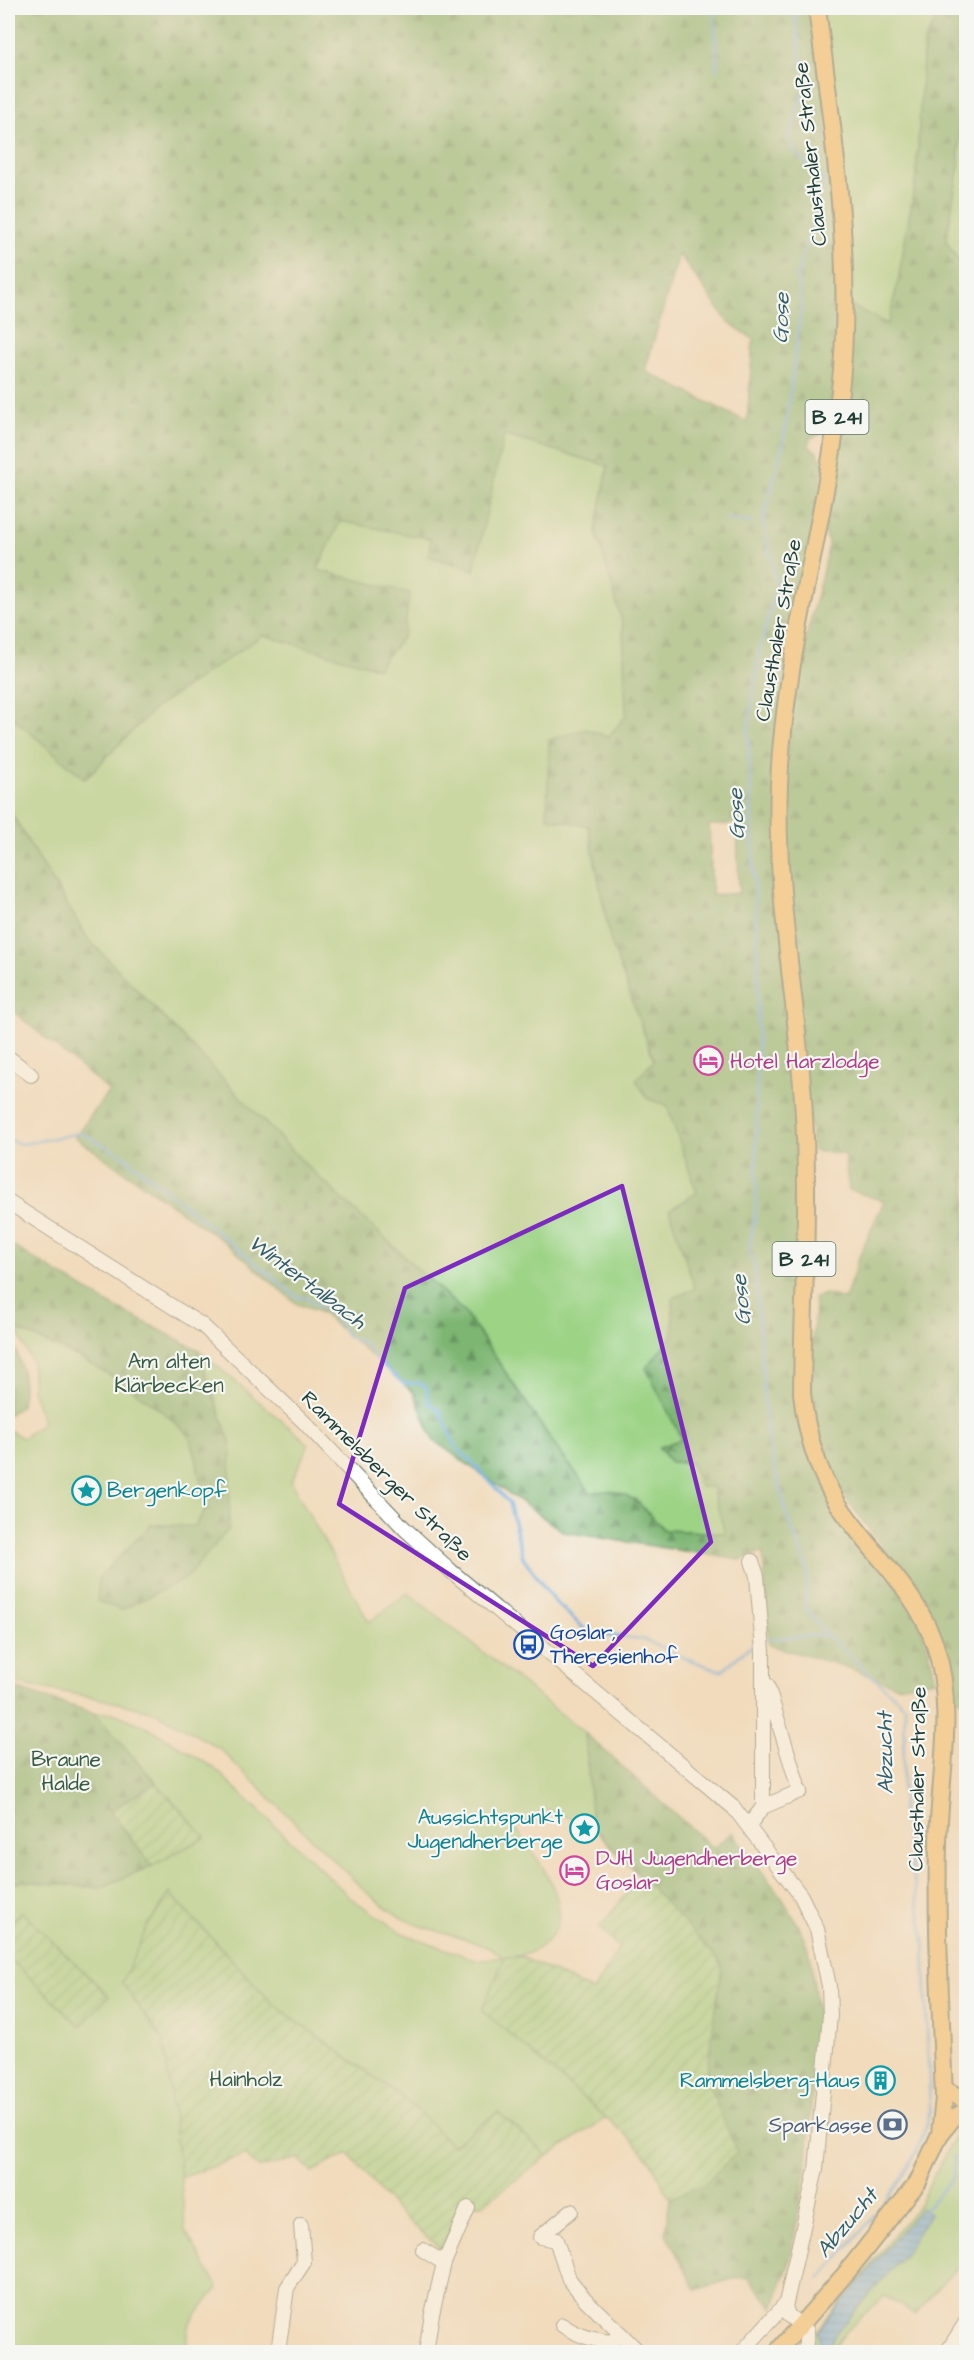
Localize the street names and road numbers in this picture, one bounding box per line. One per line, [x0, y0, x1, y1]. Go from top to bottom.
street label: Clausthaler Straße [786, 61, 835, 247]
road number: B 241 [806, 400, 868, 434]
street label: Clausthaler Straße [748, 537, 809, 724]
road number: B 241 [772, 1242, 836, 1276]
street label: Rammelsberger Straße [293, 1384, 479, 1570]
street label: Clausthaler Straße [901, 1686, 934, 1872]

